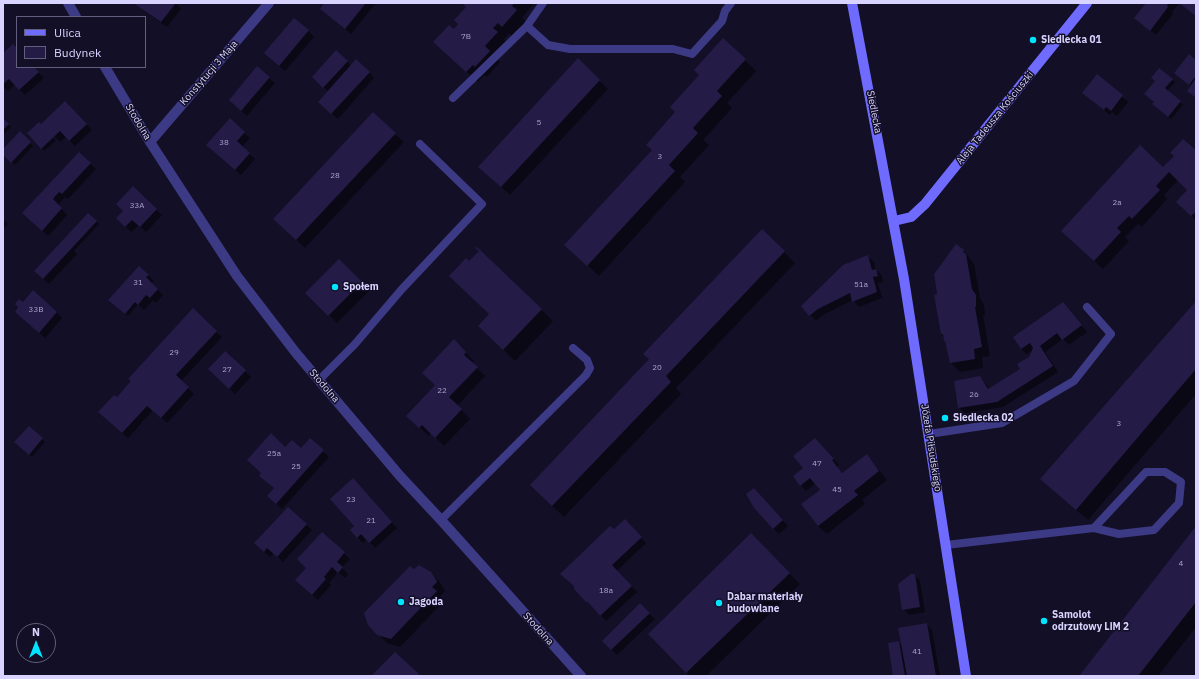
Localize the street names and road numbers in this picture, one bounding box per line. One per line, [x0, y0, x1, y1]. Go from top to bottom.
street label: Konstytucji 3 Maja [178, 38, 240, 108]
street label: Aleja Tadeusza Kościuszki [954, 69, 1036, 167]
street label: Siedlecka [864, 90, 884, 134]
street label: Stodolna [123, 102, 153, 142]
street label: Stodolna [306, 367, 342, 405]
street label: Józefa Piłsudskiego [918, 403, 944, 493]
street label: Stodolna [520, 610, 556, 648]

